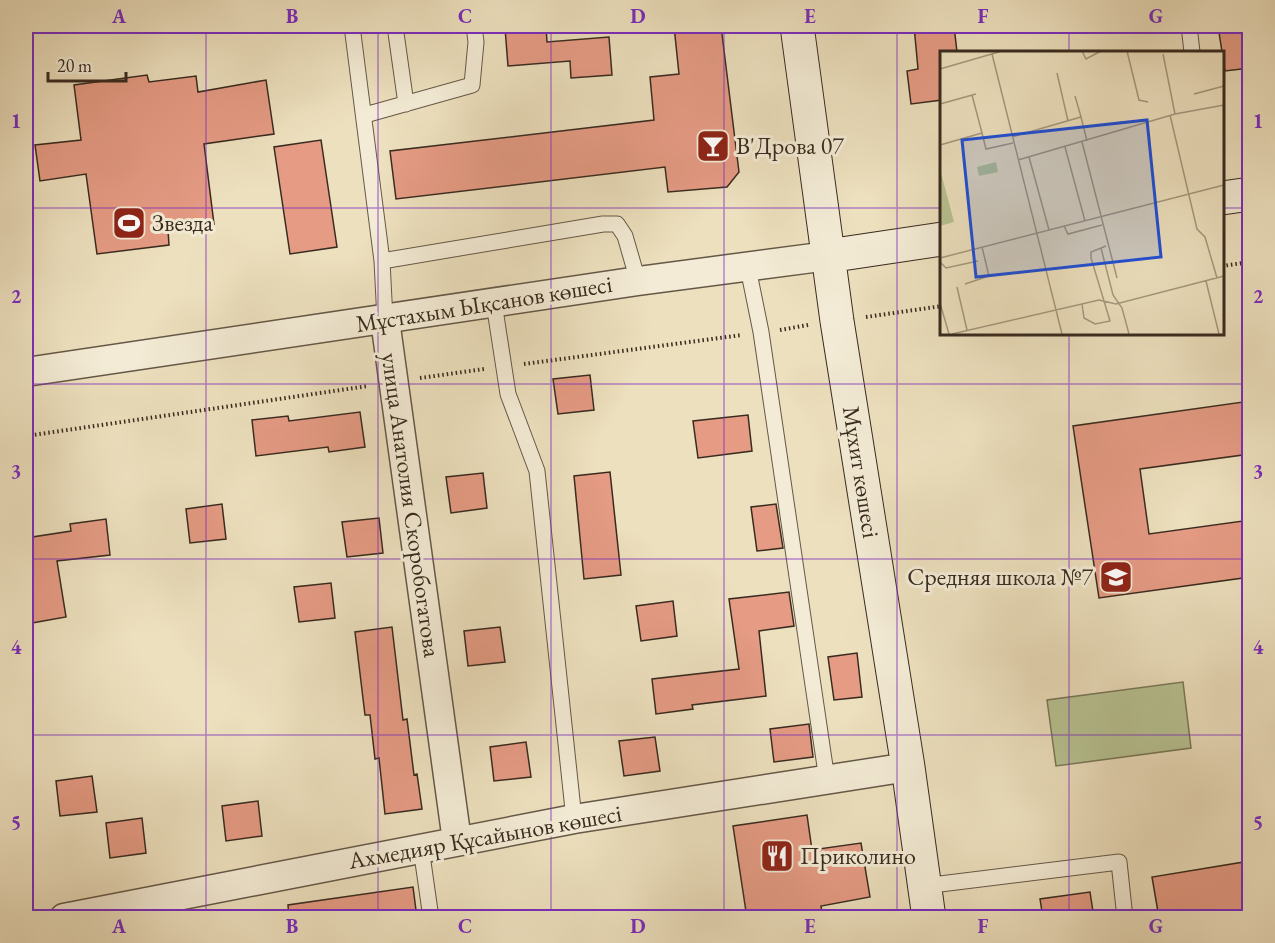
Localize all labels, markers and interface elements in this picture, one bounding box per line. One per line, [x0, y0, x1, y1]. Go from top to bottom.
text: A [111, 3, 127, 29]
text: B [286, 3, 298, 29]
text: C [458, 3, 472, 29]
text: D [630, 3, 646, 29]
text: E [804, 3, 816, 29]
text: F [978, 3, 989, 29]
text: G [1149, 3, 1163, 29]
scale bar [48, 45, 126, 83]
inset map [940, 51, 1224, 334]
text: 20 m [57, 54, 92, 77]
text: 1 [11, 108, 21, 134]
text: 1 [1253, 108, 1263, 134]
bar icon: В'Дрова 07 [695, 128, 731, 164]
place label: В'Дрова 07 [736, 130, 844, 161]
sports icon: Звезда [111, 205, 147, 241]
place label: Звезда [152, 207, 214, 238]
street label: Мұстахым Ықсанов көшесі [354, 268, 614, 339]
text: 2 [11, 283, 22, 309]
text: 2 [1253, 283, 1264, 309]
street label: улица Анатолия Скоробогатова [375, 351, 448, 660]
street label: Мұхит көшесі [836, 404, 887, 540]
text: 3 [11, 458, 21, 484]
text: 3 [1253, 458, 1263, 484]
school or university icon: Средняя школа №7 [1098, 559, 1134, 595]
place label: Средняя школа №7 [907, 561, 1093, 592]
text: 4 [11, 634, 22, 660]
text: 4 [1253, 634, 1264, 660]
street label: Ахмедияр Құсайынов көшесі [345, 797, 624, 876]
text: 5 [11, 809, 21, 835]
text: 5 [1253, 809, 1263, 835]
restaurant icon: Приколино [759, 838, 795, 874]
place label: Приколино [800, 840, 916, 871]
text: A [111, 913, 127, 939]
text: B [286, 913, 298, 939]
text: C [458, 913, 472, 939]
text: D [630, 913, 646, 939]
text: E [804, 913, 816, 939]
text: F [978, 913, 989, 939]
text: G [1149, 913, 1163, 939]

